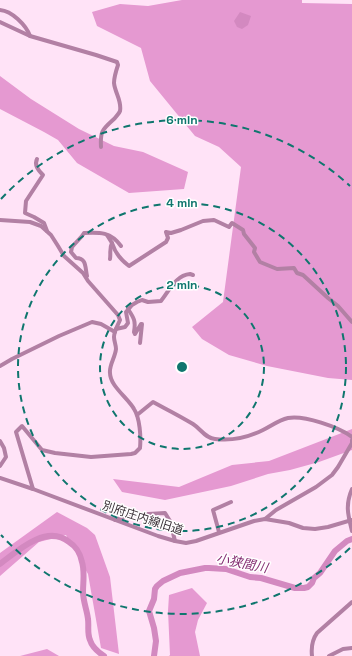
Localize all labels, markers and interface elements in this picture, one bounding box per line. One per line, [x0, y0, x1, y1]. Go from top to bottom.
text: 6 min [166, 112, 198, 128]
text: 4 min [166, 195, 198, 211]
text: 2 min [166, 277, 198, 293]
centre of rings [175, 360, 189, 374]
street label: 別府庄内線旧道 [101, 497, 185, 539]
water label: 小狭間川 [215, 550, 271, 577]

